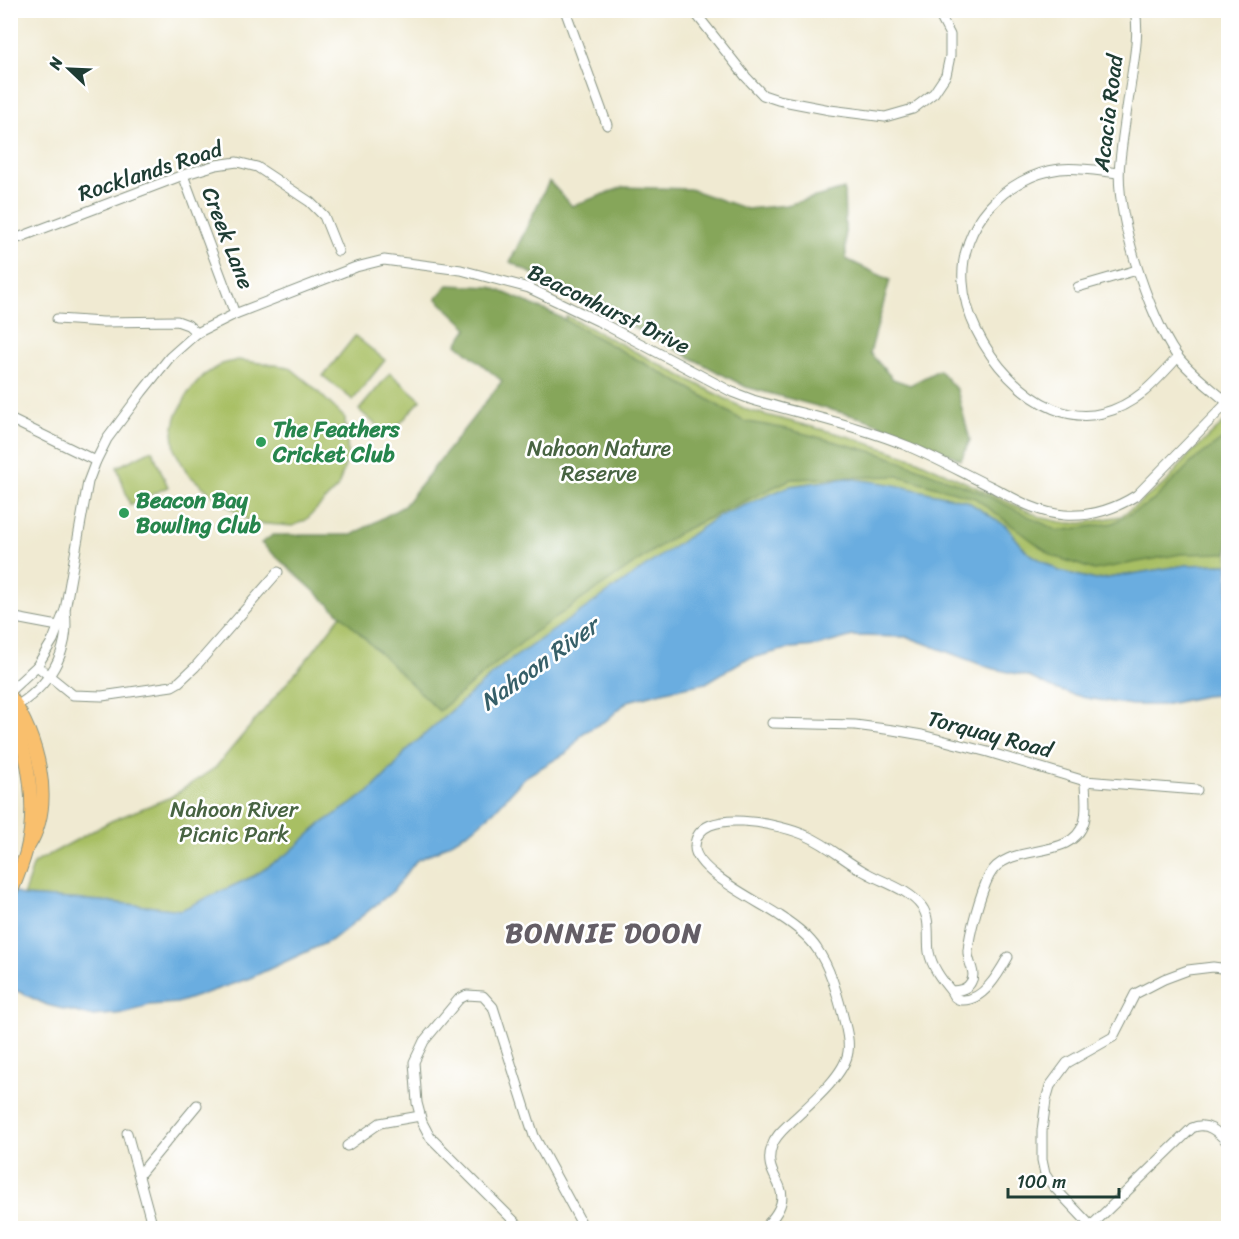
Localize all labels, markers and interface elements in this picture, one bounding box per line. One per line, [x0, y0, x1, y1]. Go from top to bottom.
north arrow [39, 39, 99, 99]
street label: Acacia Road [1081, 51, 1135, 175]
text: N [40, 52, 72, 75]
street label: Rocklands Road [73, 129, 228, 213]
street label: Creek Lane [191, 181, 265, 295]
street label: Beaconhurst Drive [521, 253, 697, 365]
place label: The Feathers Cricket Club [272, 410, 401, 474]
park label: Nahoon Nature Reserve [527, 429, 671, 493]
marker: The Feathers Cricket Club [254, 435, 268, 449]
place label: Beacon Bay Bowling Club [136, 481, 261, 545]
marker: Beacon Bay Bowling Club [117, 506, 131, 520]
water label: Nahoon River [470, 604, 611, 722]
street label: Torquay Road [923, 699, 1058, 770]
park label: Nahoon River Picnic Park [170, 790, 300, 854]
district label: BONNIE DOON [505, 908, 703, 957]
scale bar [1008, 1161, 1119, 1199]
text: 100 m [1017, 1166, 1066, 1198]

